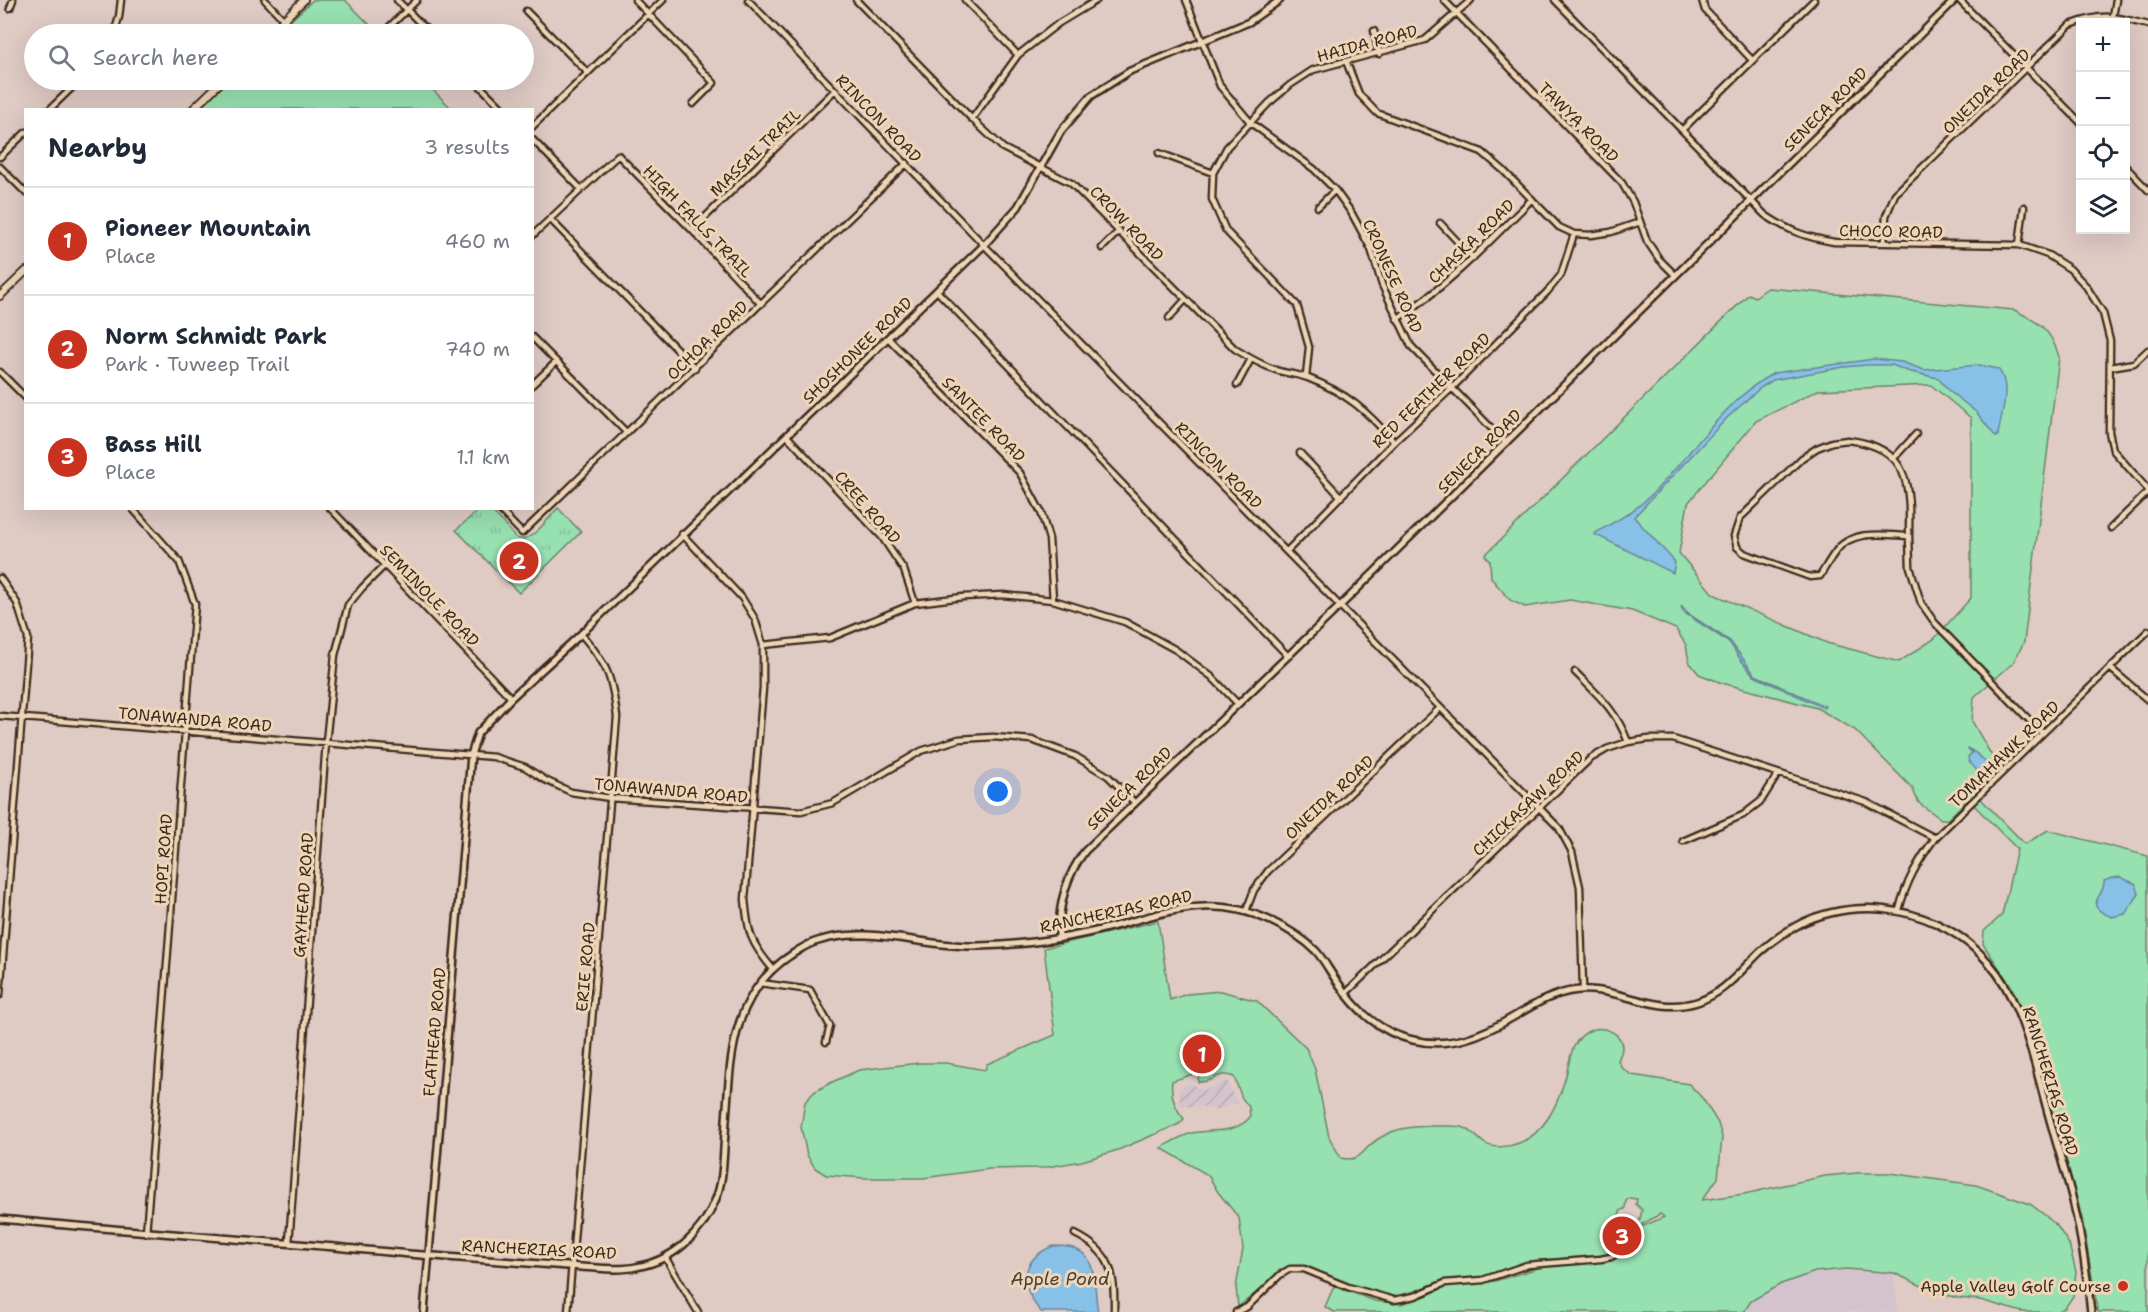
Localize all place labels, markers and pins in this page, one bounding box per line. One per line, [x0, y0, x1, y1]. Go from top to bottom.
pin: 2 [500, 538, 538, 584]
pin: 1 [1182, 1032, 1222, 1076]
pin: 3 [1602, 1214, 1642, 1258]
place label: Apple Valley Golf Course [1920, 1276, 2111, 1297]
marker: Apple Valley Golf Course [2116, 1279, 2130, 1293]

